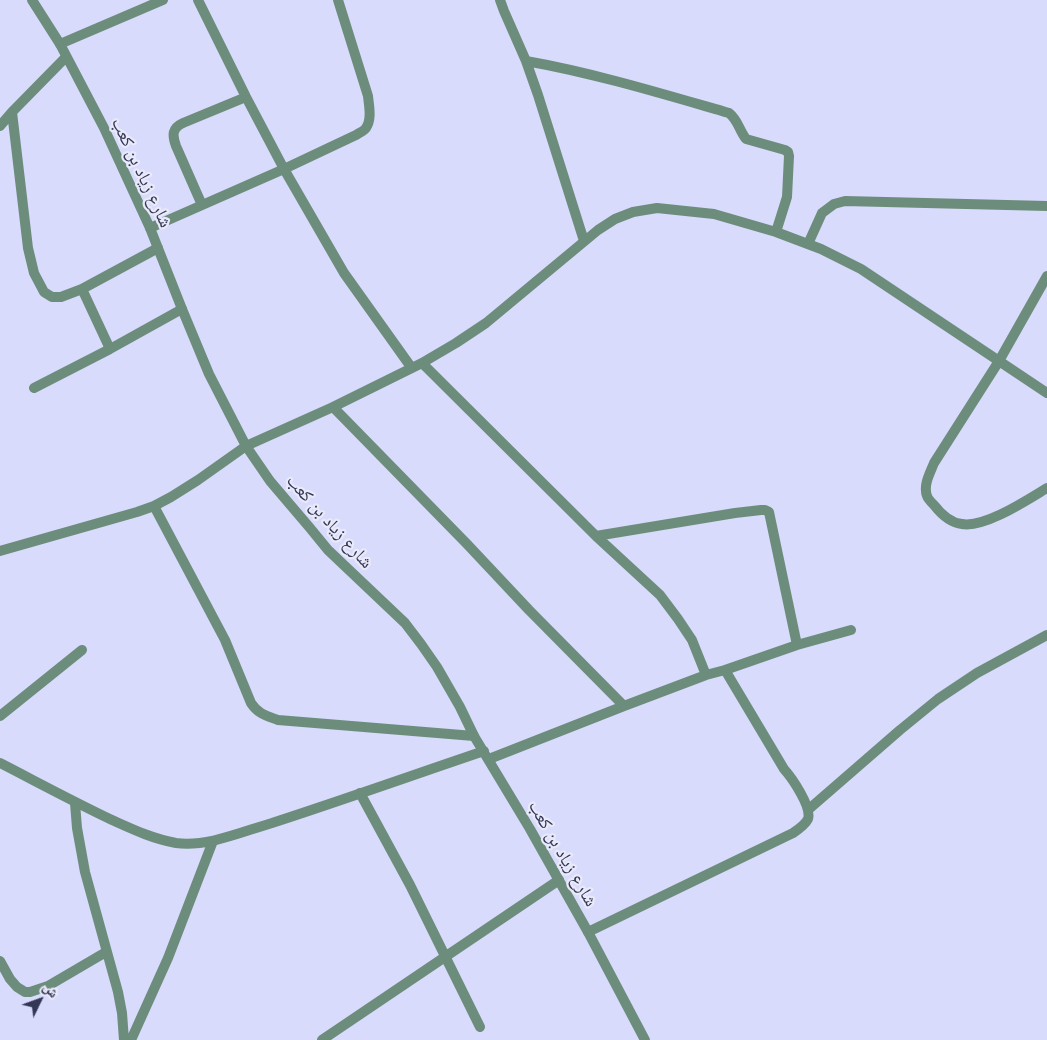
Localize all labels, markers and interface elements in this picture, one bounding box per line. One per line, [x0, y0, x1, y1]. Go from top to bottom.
street label: شارع زياد بن كعب [106, 115, 176, 231]
street label: شارع زياد بن كعب [281, 471, 377, 573]
street label: شارع زياد بن كعب [523, 797, 601, 911]
north arrow [15, 975, 65, 1025]
text: ش [39, 978, 63, 1002]

